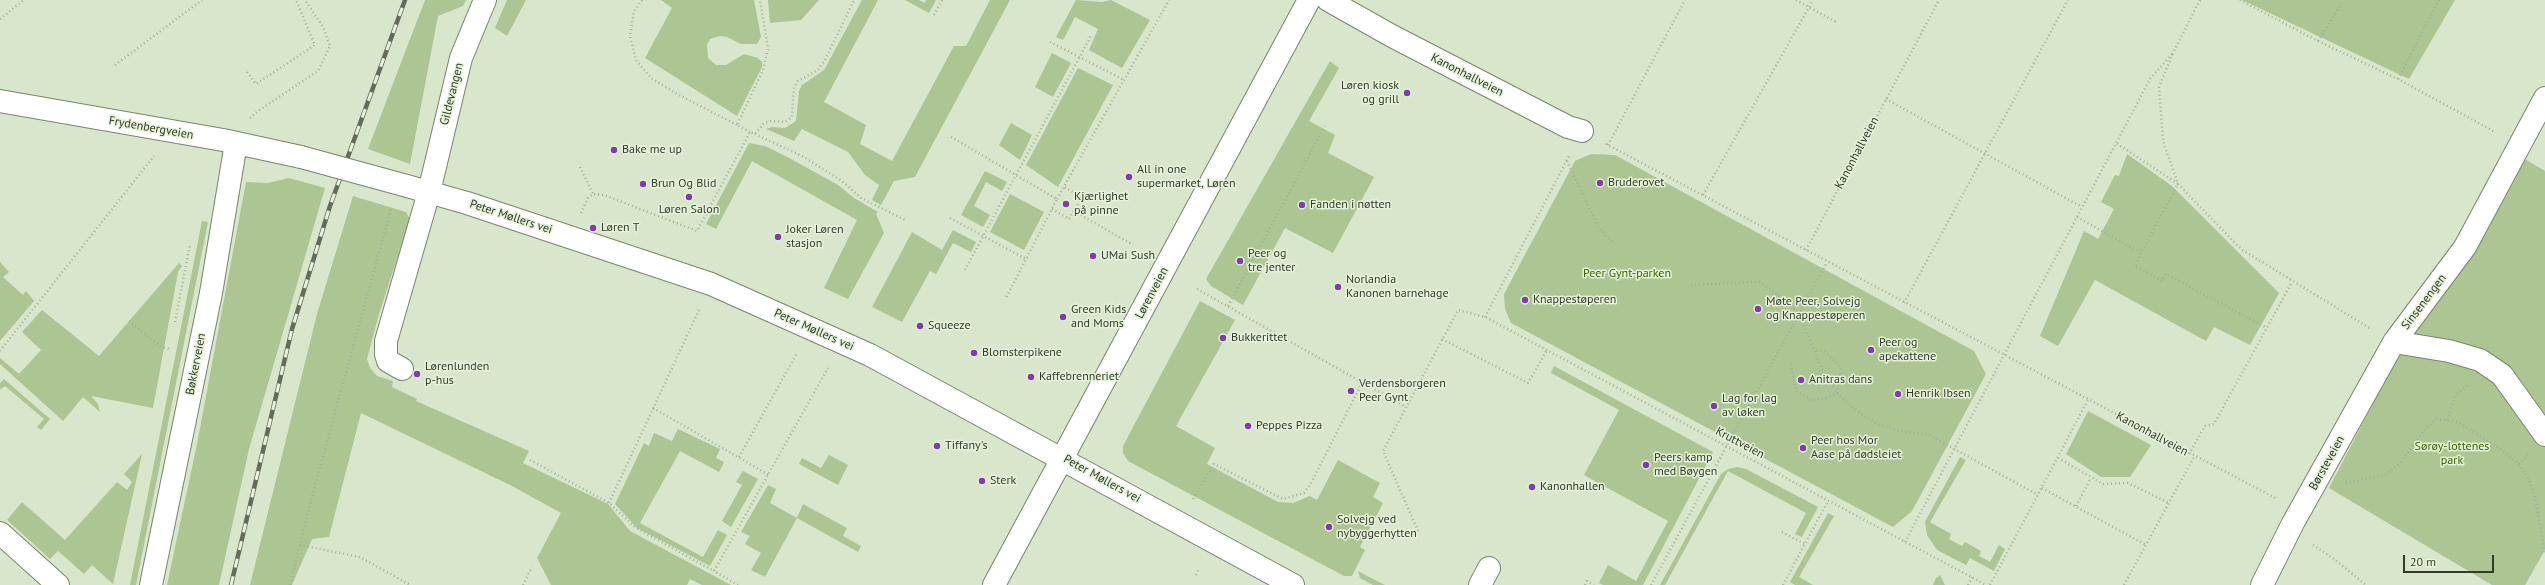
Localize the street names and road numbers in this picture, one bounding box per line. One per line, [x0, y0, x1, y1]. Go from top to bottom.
street label: Kanonhallveien [1428, 51, 1506, 99]
street label: Gildevangen [437, 61, 467, 127]
street label: Frydenbergveien [108, 113, 194, 143]
street label: Kanonhallveien [1832, 114, 1882, 192]
street label: Peter Møllers vei [468, 197, 554, 237]
street label: Lørenveien [1132, 265, 1172, 321]
street label: Sinsenengen [2399, 271, 2449, 333]
street label: Peter Møllers vei [772, 306, 856, 354]
street label: Bøkkerveien [183, 332, 209, 396]
street label: Kanonhallveien [2113, 409, 2191, 459]
street label: Kruttveien [1713, 424, 1767, 462]
street label: Børsteveien [2306, 433, 2348, 493]
street label: Peter Møllers vei [1061, 452, 1143, 506]

